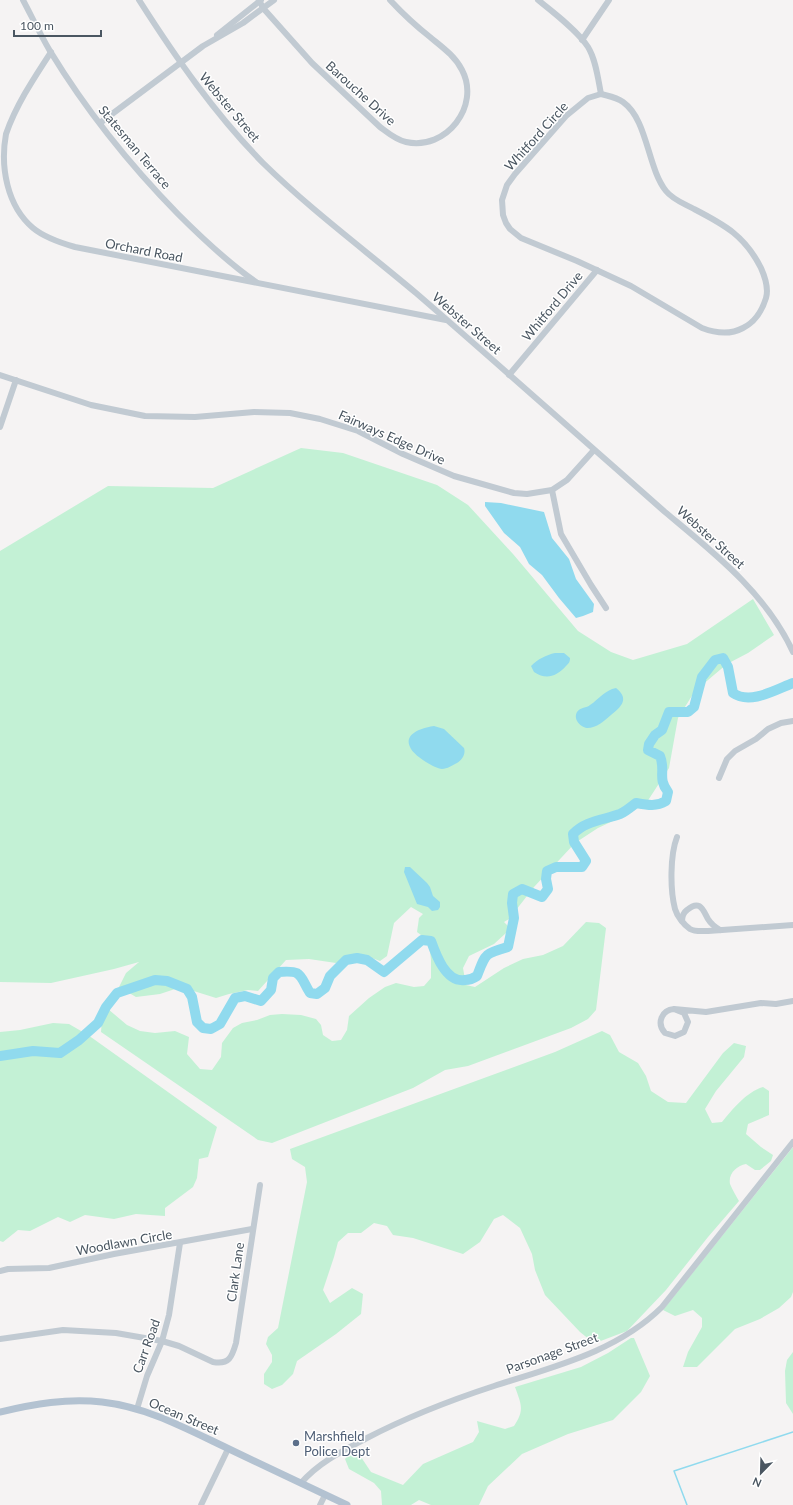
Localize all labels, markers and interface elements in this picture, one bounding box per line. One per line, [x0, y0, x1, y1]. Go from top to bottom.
scale bar [14, 12, 101, 38]
text: 100 m [20, 18, 54, 33]
street label: Barouche Drive [323, 57, 399, 129]
street label: Webster Street [196, 69, 264, 145]
street label: Whitford Circle [501, 98, 571, 174]
street label: Statesman Terrace [95, 102, 175, 192]
street label: Orchard Road [104, 235, 184, 265]
street label: Whitford Drive [518, 268, 586, 344]
street label: Webster Street [429, 289, 505, 357]
street label: Fairways Edge Drive [336, 406, 448, 468]
street label: Webster Street [674, 502, 749, 572]
street label: Woodlawn Circle [75, 1226, 173, 1258]
street label: Clark Lane [223, 1241, 247, 1303]
street label: Carr Road [129, 1317, 163, 1375]
street label: Parsonage Street [504, 1329, 600, 1377]
street label: Ocean Street [147, 1394, 222, 1438]
place label: Marshfield Police Dept [304, 1428, 370, 1459]
marker: Marshfield Police Dept [291, 1438, 301, 1448]
north arrow [741, 1453, 781, 1493]
text: N [750, 1475, 763, 1490]

